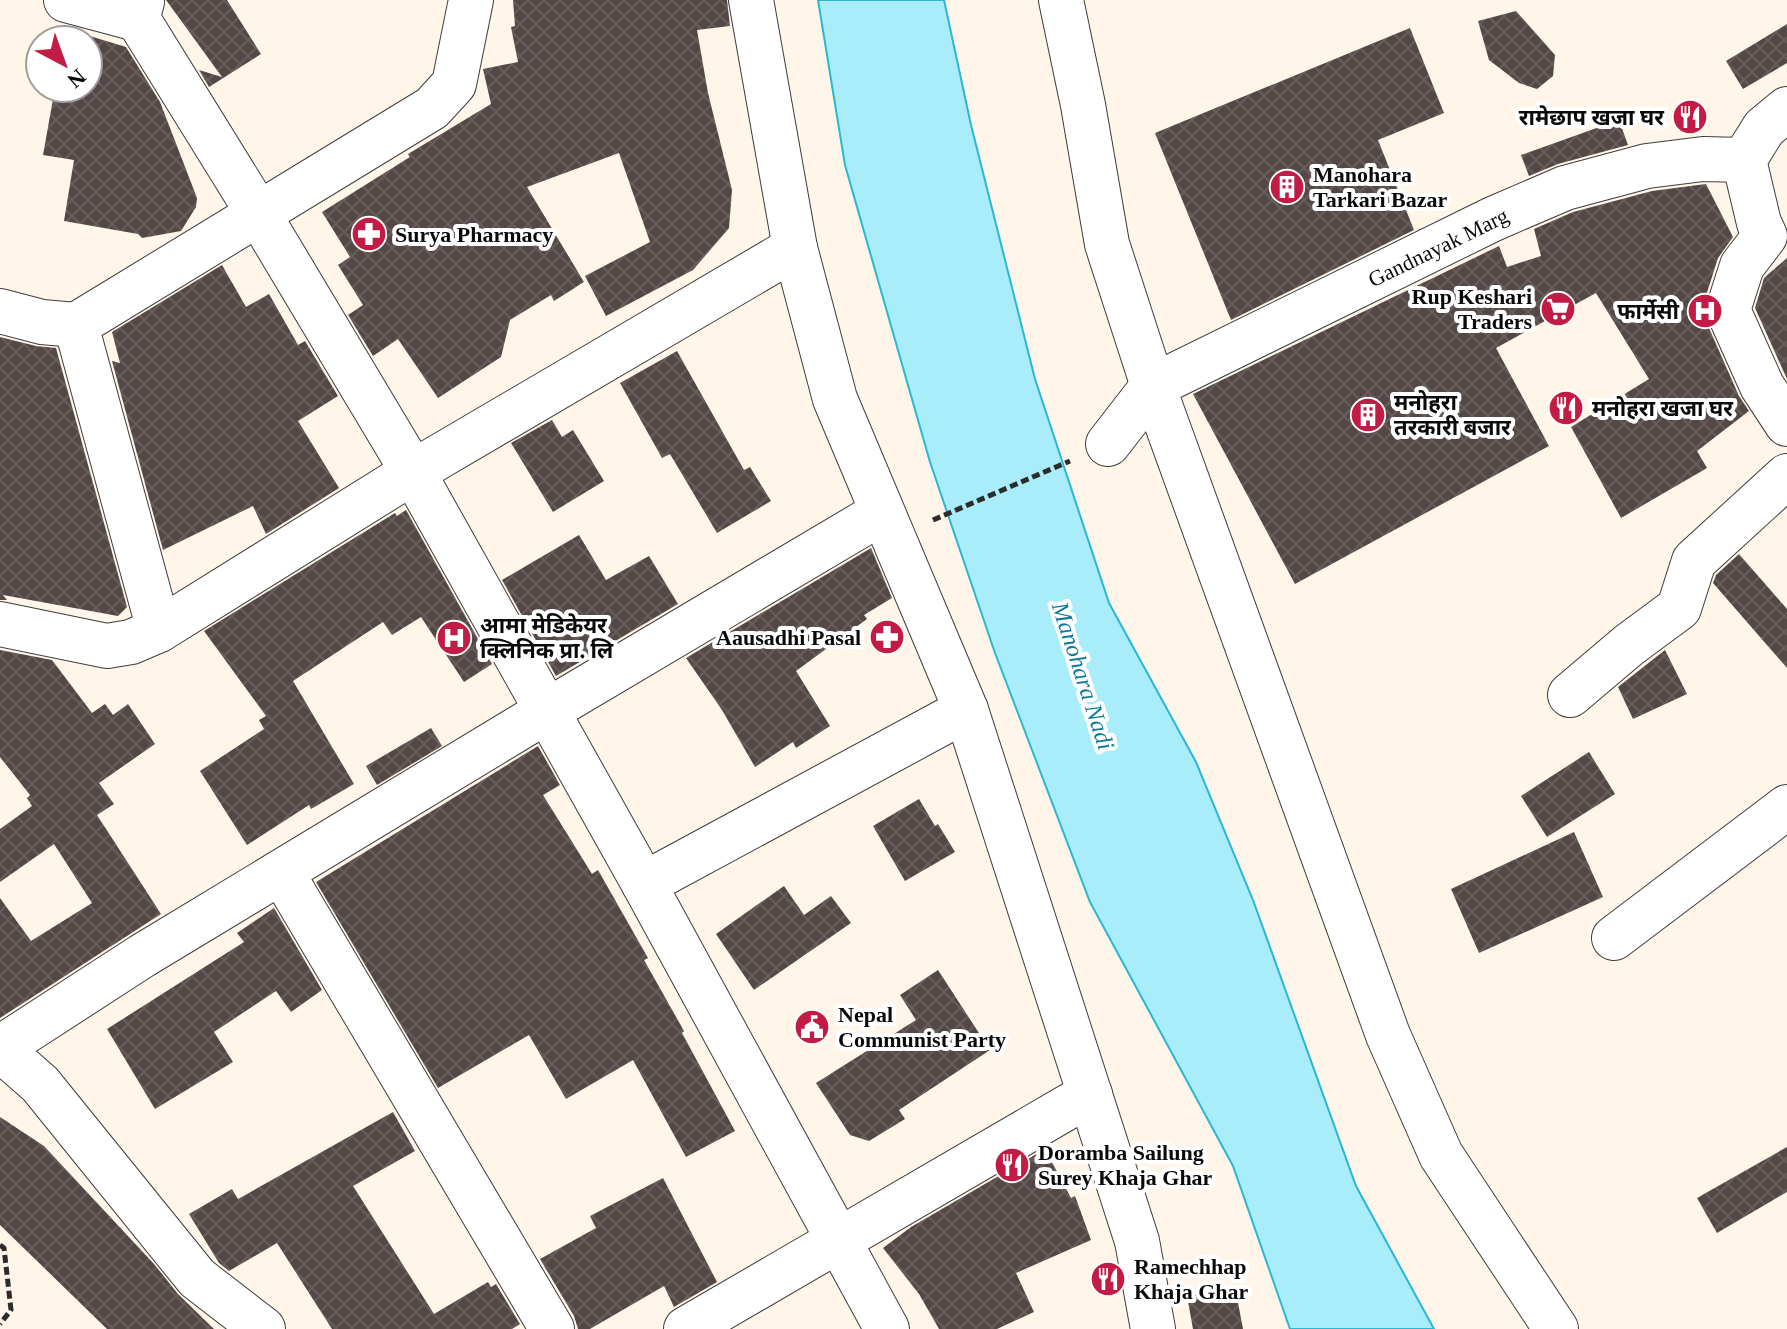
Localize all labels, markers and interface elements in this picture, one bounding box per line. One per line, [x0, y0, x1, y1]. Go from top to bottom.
north arrow [24, 24, 104, 104]
text: N [63, 64, 91, 93]
restaurant icon: रामेछाप खजा घर [1671, 98, 1709, 136]
place label: रामेछाप खजा घर [1519, 105, 1665, 130]
place label: Manohara Tarkari Bazar [1313, 162, 1447, 212]
building icon: Manohara Tarkari Bazar [1268, 168, 1306, 206]
street label: Gandnayak Marg [1364, 203, 1512, 292]
pharmacy icon: Surya Pharmacy [350, 215, 388, 253]
place label: Surya Pharmacy [395, 222, 553, 247]
place label: Rup Keshari Traders [1412, 284, 1532, 334]
supermarket icon: Rup Keshari Traders [1539, 290, 1577, 328]
hospital icon: फार्मेसी [1686, 292, 1724, 330]
place label: फार्मेसी [1617, 299, 1680, 324]
restaurant icon: मनोहरा खजा घर [1547, 389, 1585, 427]
place label: मनोहरा तरकारी बजार [1394, 390, 1512, 440]
building icon: मनोहरा तरकारी बजार [1349, 396, 1387, 434]
place label: मनोहरा खजा घर [1592, 396, 1734, 421]
water label: Manohara Nadi [1047, 598, 1119, 753]
place label: आमा मेडिकेयर क्लिनिक प्रा. लि [480, 613, 614, 663]
pharmacy icon: Aausadhi Pasal [868, 618, 906, 656]
hospital icon: आमा मेडिकेयर क्लिनिक प्रा. लि [435, 619, 473, 657]
place label: Aausadhi Pasal [716, 625, 861, 650]
place label: Nepal Communist Party [838, 1002, 1006, 1052]
public building icon: Nepal Communist Party [793, 1008, 831, 1046]
place label: Doramba Sailung Surey Khaja Ghar [1038, 1140, 1213, 1190]
restaurant icon: Doramba Sailung Surey Khaja Ghar [993, 1146, 1031, 1184]
place label: Ramechhap Khaja Ghar [1134, 1254, 1249, 1304]
restaurant icon: Ramechhap Khaja Ghar [1089, 1260, 1127, 1298]

